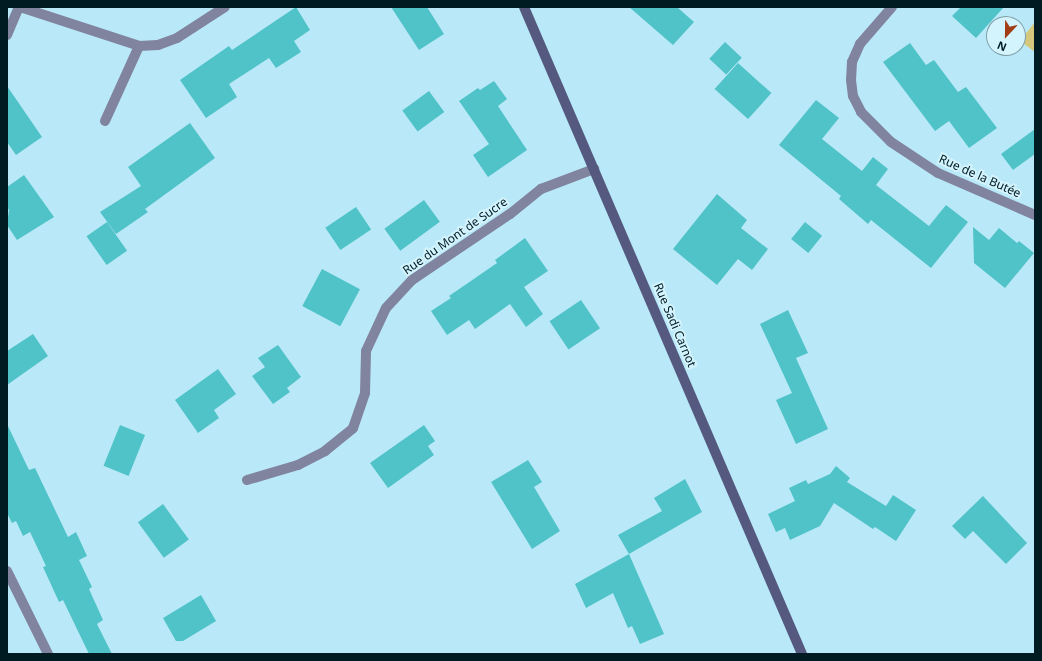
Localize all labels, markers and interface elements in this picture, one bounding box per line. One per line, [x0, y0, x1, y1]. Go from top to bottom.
north arrow [986, 16, 1026, 56]
text: N [995, 38, 1009, 55]
street label: Rue de la Butée [937, 152, 1023, 200]
street label: Rue du Mont de Sucre [400, 194, 510, 278]
street label: Rue Sadi Carnot [651, 281, 699, 369]

